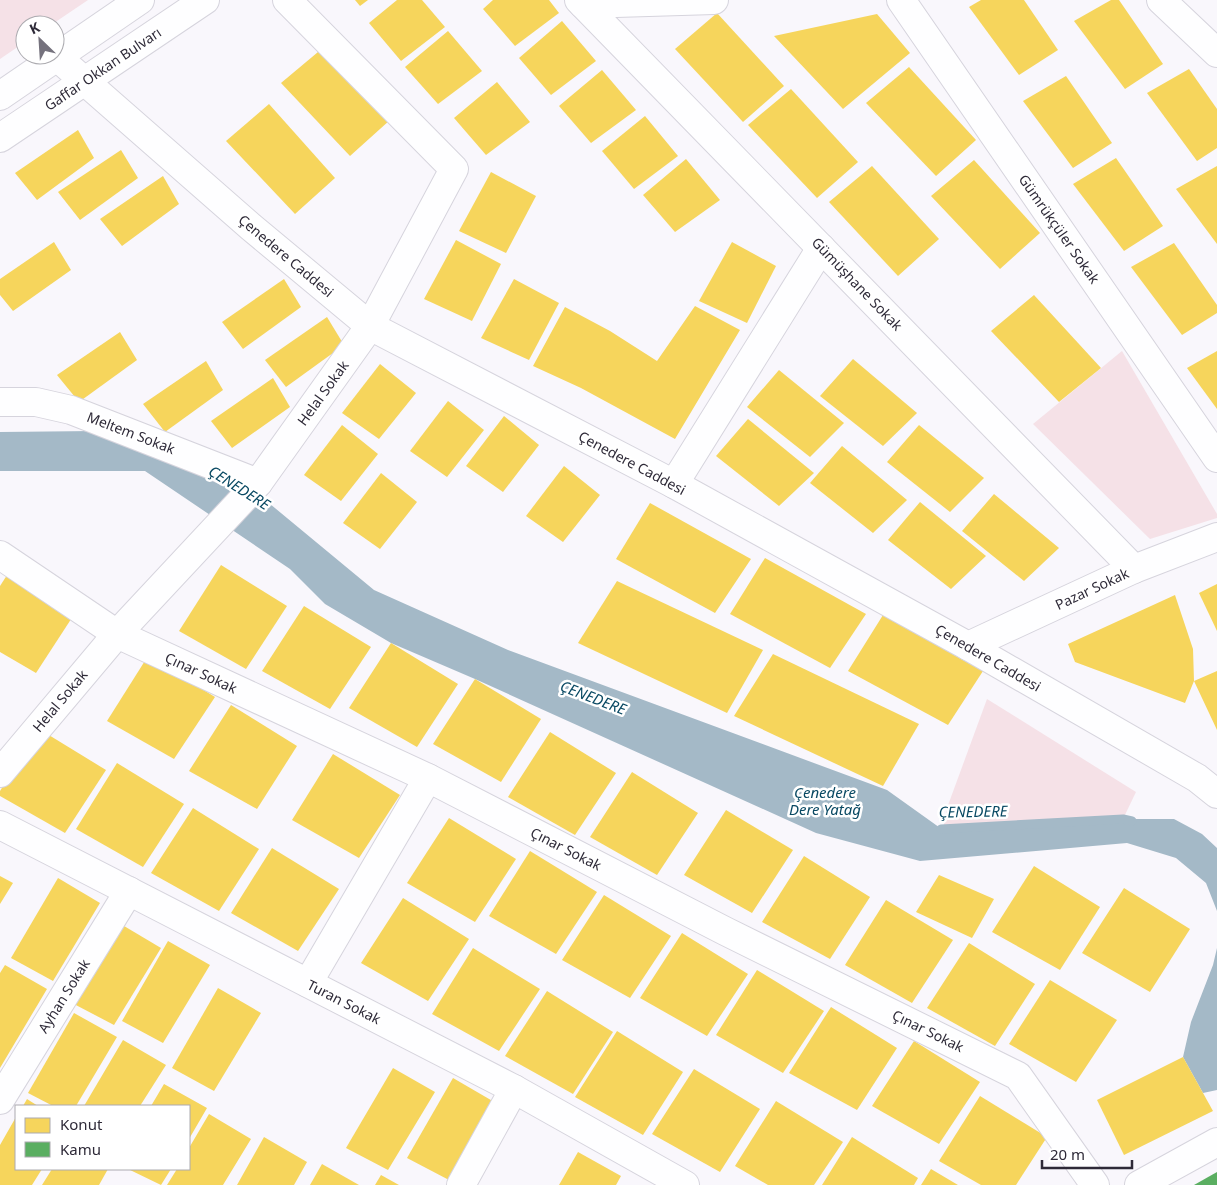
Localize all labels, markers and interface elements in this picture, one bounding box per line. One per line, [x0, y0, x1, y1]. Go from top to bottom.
north arrow [15, 15, 65, 65]
text: K [26, 17, 43, 38]
street label: Gaffar Okkan Bulvarı [41, 22, 165, 115]
street label: Gümrükçüler Sokak [1015, 170, 1105, 287]
street label: Çenedere Caddesi [235, 210, 338, 301]
street label: Gümüşhane Sokak [808, 233, 907, 335]
street label: Helal Sokak [293, 356, 353, 429]
street label: Meltem Sokak [84, 407, 178, 458]
street label: Çenedere Caddesi [575, 426, 689, 499]
water label: ÇENEDERE [205, 460, 275, 515]
street label: Pazar Sokak [1052, 563, 1132, 614]
street label: Çenedere Caddesi [932, 620, 1045, 696]
street label: Çınar Sokak [162, 648, 241, 698]
street label: Helal Sokak [28, 665, 92, 736]
water label: ÇENEDERE [558, 675, 630, 719]
water label: Çenedere Dere Yatağ [789, 782, 861, 819]
water label: ÇENEDERE [938, 800, 1009, 822]
street label: Çınar Sokak [527, 823, 605, 875]
street label: Ayhan Sokak [33, 955, 94, 1036]
street label: Turan Sokak [304, 975, 385, 1028]
street label: Çınar Sokak [889, 1005, 968, 1056]
legend [15, 1105, 190, 1170]
text: Konut [60, 1114, 103, 1134]
scale bar [1042, 1138, 1132, 1170]
text: Kamu [60, 1139, 101, 1159]
text: 20 m [1050, 1144, 1085, 1164]

